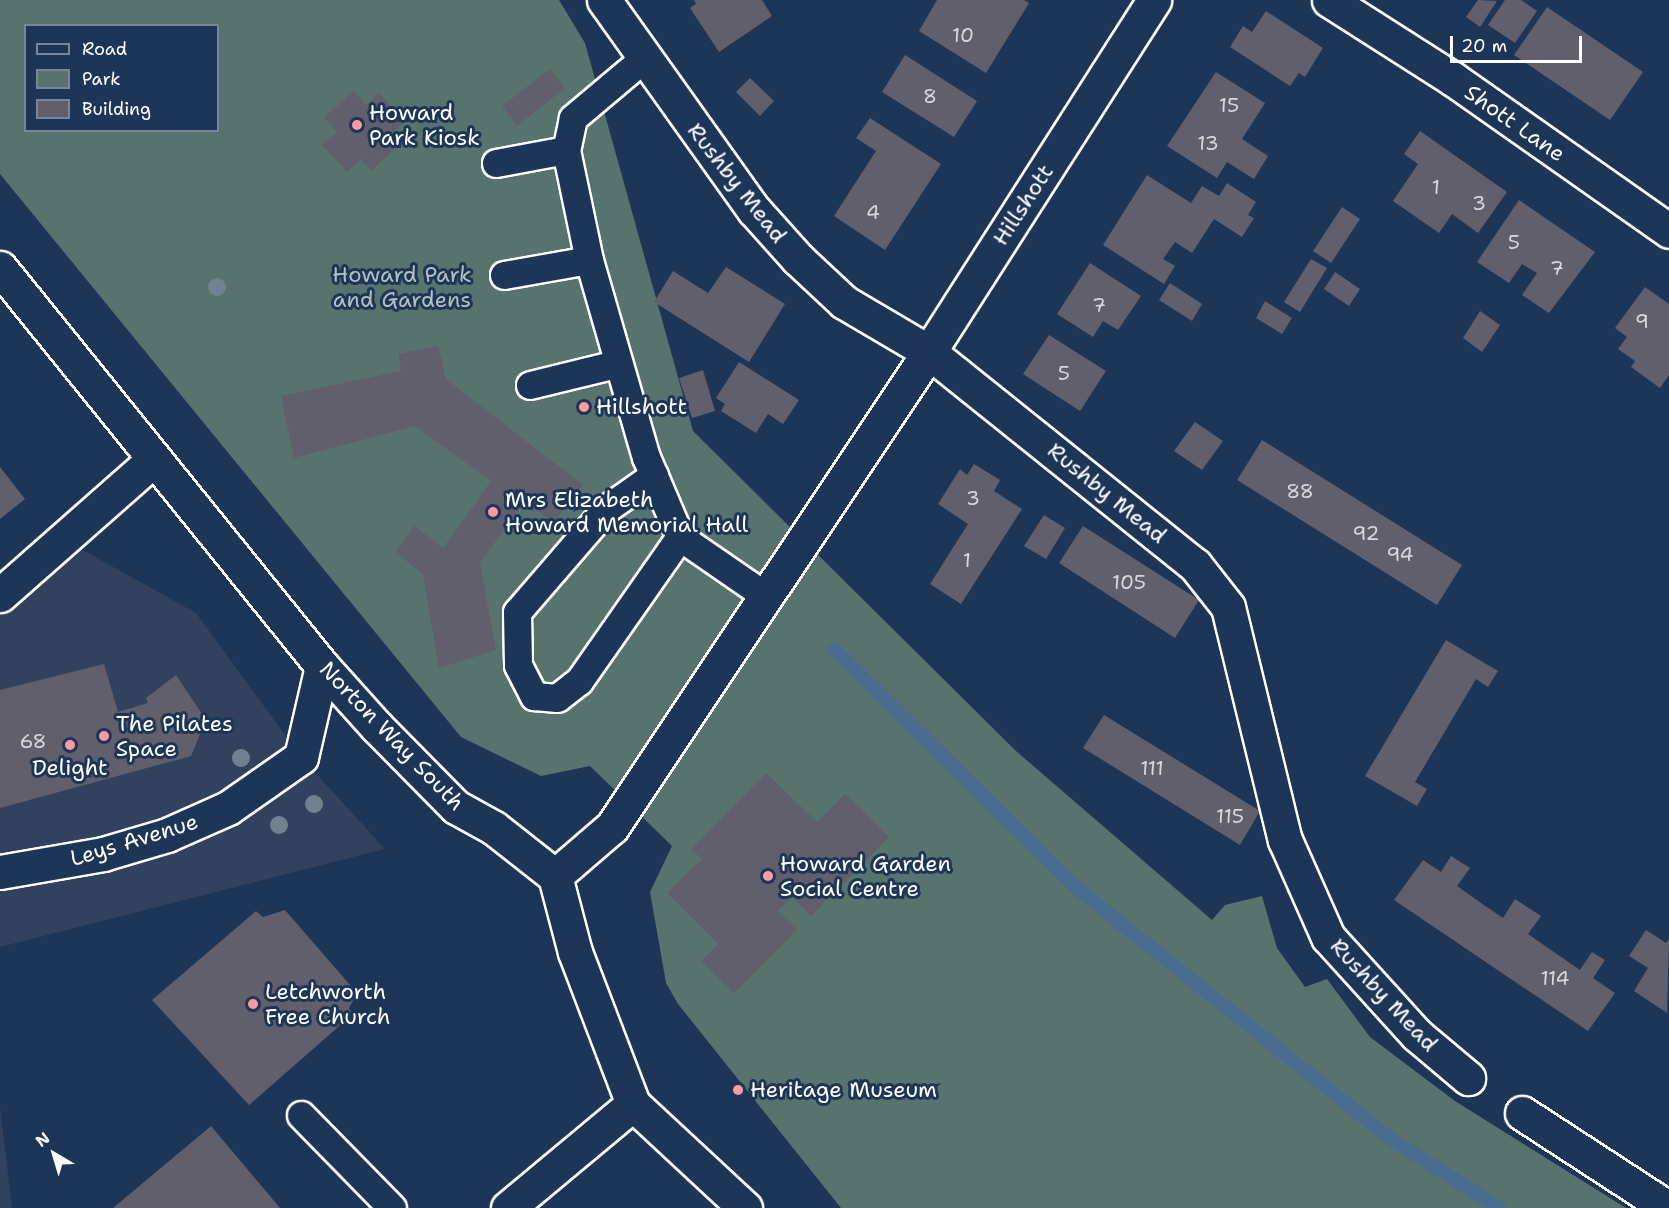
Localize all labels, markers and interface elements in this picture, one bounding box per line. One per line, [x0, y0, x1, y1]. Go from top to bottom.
house number: 10 [952, 23, 974, 47]
legend [24, 24, 219, 132]
scale bar [1453, 24, 1585, 62]
text: 20 m [1461, 34, 1507, 58]
text: Road [82, 37, 127, 61]
text: Park [82, 67, 121, 91]
street label: Shott Lane [1460, 79, 1570, 167]
house number: 8 [923, 84, 937, 108]
house number: 15 [1219, 93, 1239, 117]
text: Building [82, 97, 151, 121]
place label: Howard Park Kiosk [369, 99, 480, 150]
marker: Howard Park Kiosk [350, 118, 364, 132]
street label: Rushby Mead [682, 118, 792, 248]
house number: 13 [1197, 131, 1219, 155]
street label: Hillshott [987, 160, 1059, 250]
house number: 1 [1432, 175, 1440, 199]
house number: 3 [1472, 191, 1486, 215]
house number: 4 [866, 200, 880, 224]
house number: 5 [1508, 230, 1520, 254]
house number: 7 [1550, 256, 1564, 280]
park label: Howard Park and Gardens [332, 261, 472, 312]
house number: 7 [1092, 293, 1106, 317]
house number: 9 [1635, 309, 1649, 333]
house number: 5 [1058, 361, 1070, 385]
place label: Hillshott [596, 394, 687, 420]
marker: Hillshott [577, 400, 591, 414]
street label: Rushby Mead [1042, 437, 1172, 549]
house number: 88 [1286, 479, 1314, 503]
place label: Mrs Elizabeth Howard Memorial Hall [505, 486, 748, 538]
house number: 3 [966, 486, 980, 510]
marker: Mrs Elizabeth Howard Memorial Hall [486, 505, 500, 519]
house number: 92 [1353, 521, 1379, 545]
house number: 94 [1386, 542, 1414, 566]
house number: 1 [963, 548, 971, 572]
house number: 105 [1112, 570, 1146, 594]
street label: Norton Way South [314, 656, 470, 816]
place label: The Pilates Space [116, 710, 233, 762]
house number: 68 [19, 729, 47, 753]
marker: The Pilates Space [97, 729, 111, 743]
marker: Delight [63, 738, 77, 752]
place label: Delight [32, 755, 108, 781]
house number: 111 [1140, 756, 1164, 780]
house number: 115 [1216, 804, 1244, 828]
street label: Leys Avenue [67, 808, 201, 872]
place label: Howard Garden Social Centre [780, 850, 951, 902]
marker: Howard Garden Social Centre [761, 869, 775, 883]
street label: Rushby Mead [1325, 933, 1443, 1057]
house number: 114 [1540, 966, 1570, 990]
place label: Letchworth Free Church [265, 978, 390, 1030]
marker: Letchworth Free Church [246, 997, 260, 1011]
place label: Heritage Museum [750, 1077, 937, 1103]
marker: Heritage Museum [731, 1083, 745, 1097]
north arrow [24, 1124, 84, 1184]
text: N [31, 1127, 54, 1152]

